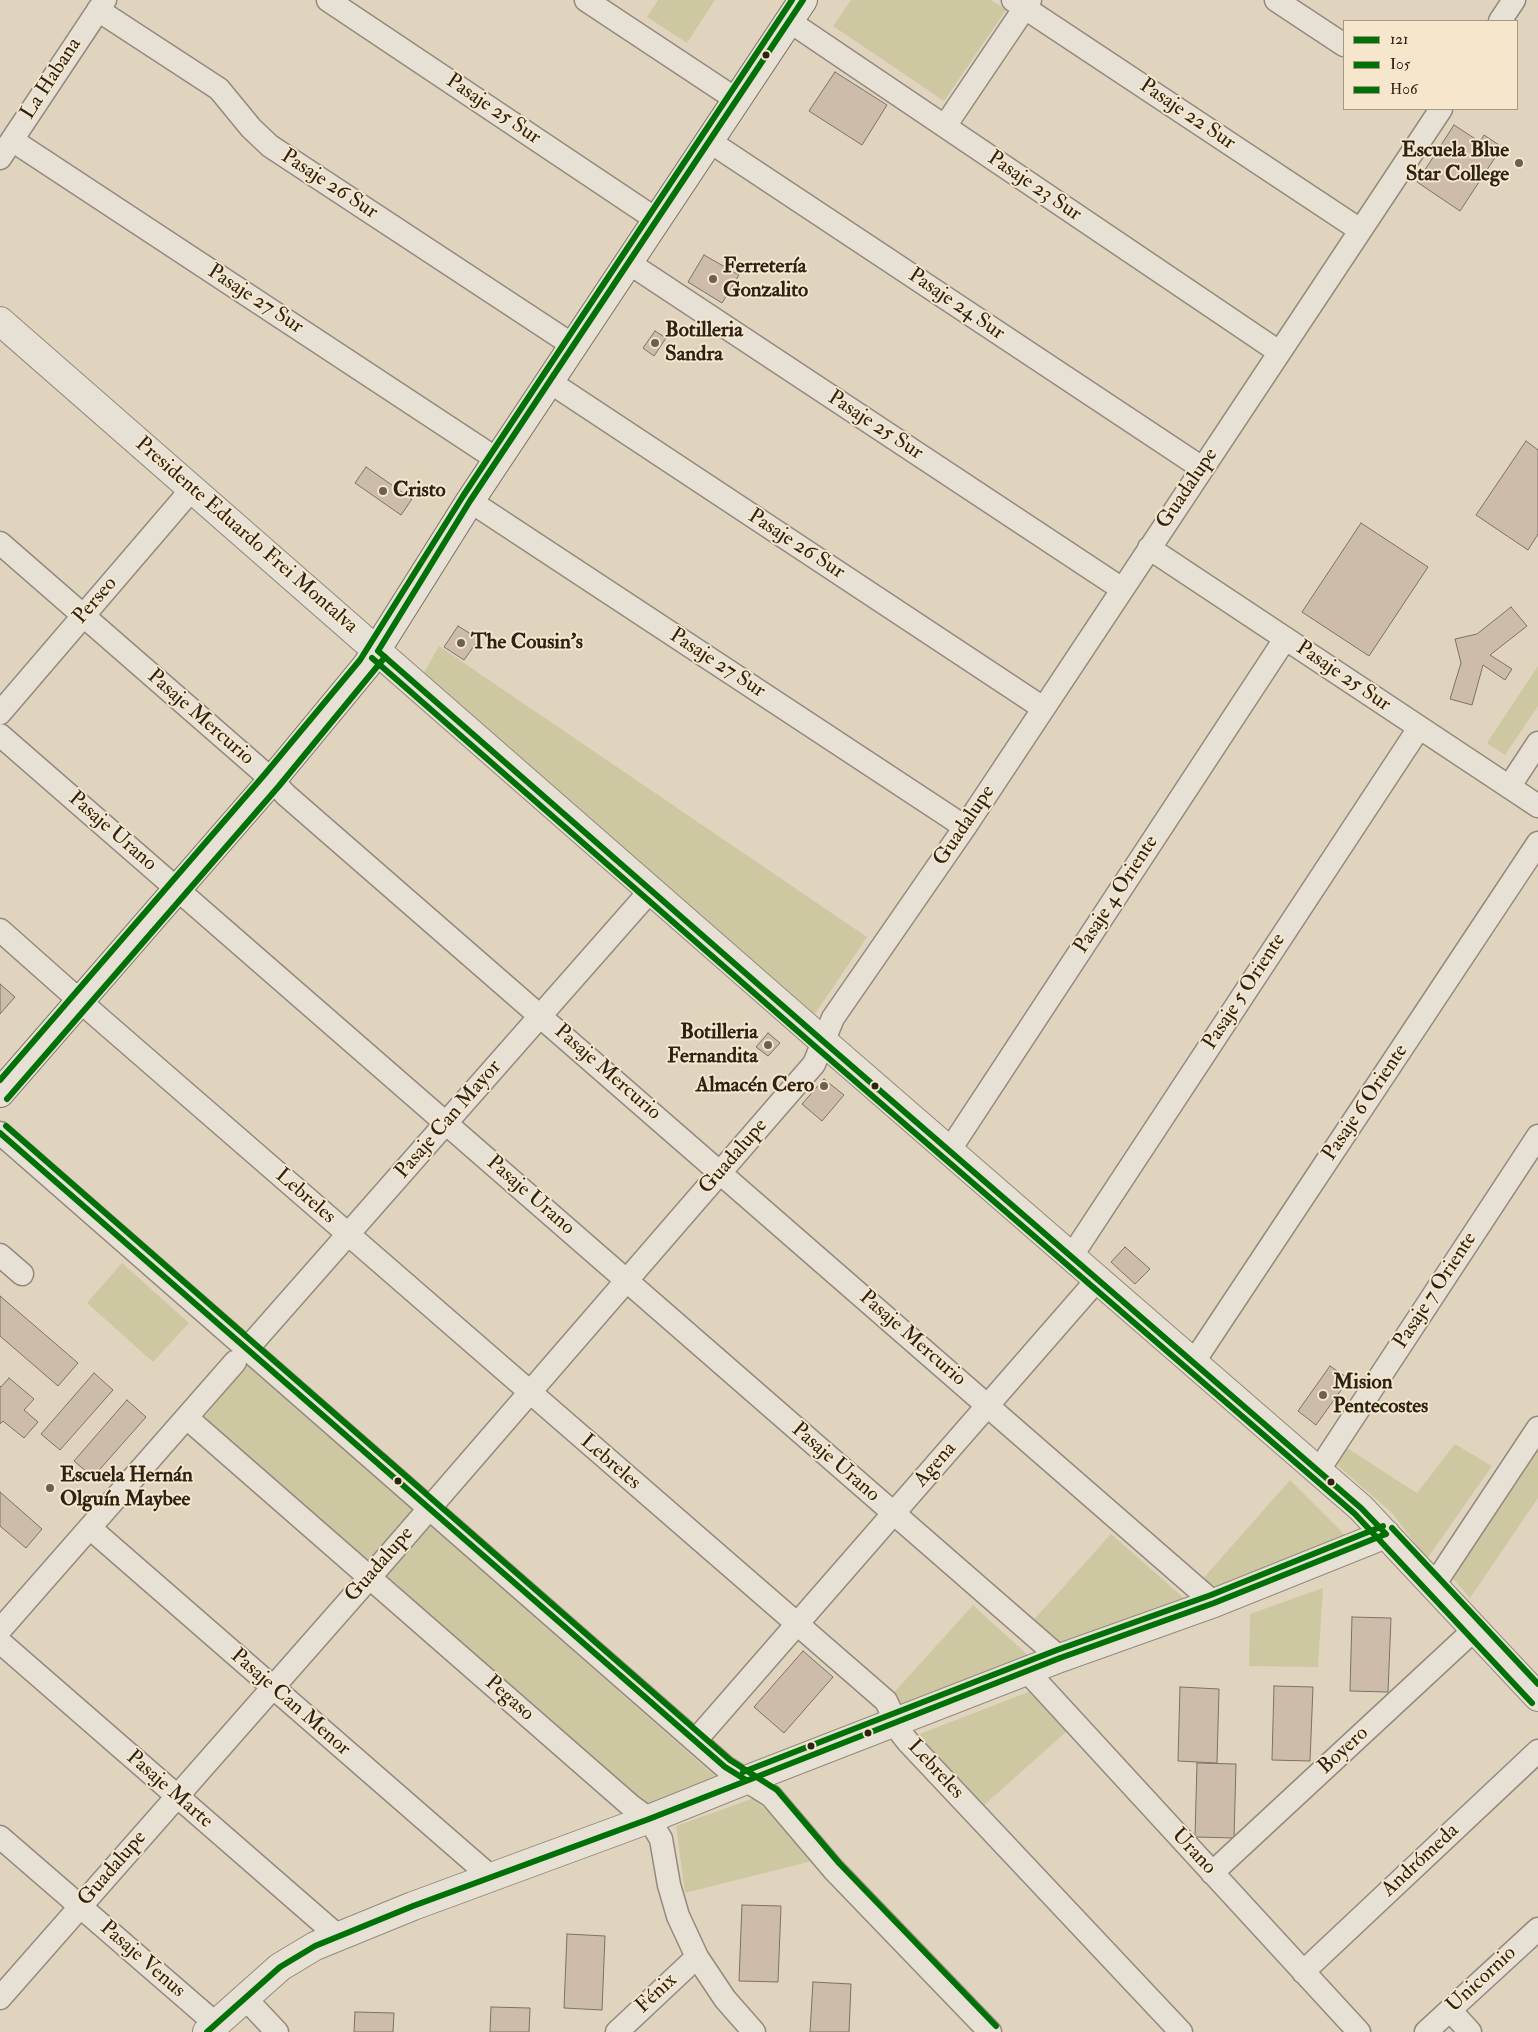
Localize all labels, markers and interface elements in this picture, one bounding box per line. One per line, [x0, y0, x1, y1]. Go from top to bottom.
legend [1343, 20, 1518, 110]
text: 121 [1390, 30, 1408, 49]
street label: La Habana [16, 33, 88, 125]
unlabelled marker [761, 50, 771, 60]
text: I05 [1390, 55, 1410, 74]
street label: Pasaje 25 Sur [441, 69, 545, 151]
street label: Pasaje 22 Sur [1134, 74, 1240, 156]
text: H06 [1390, 80, 1418, 99]
place label: Escuela Blue Star College [1402, 138, 1509, 188]
street label: Pasaje 26 Sur [276, 144, 382, 226]
street label: Pasaje 23 Sur [982, 146, 1086, 228]
marker: Escuela Blue Star College [1513, 157, 1525, 169]
place label: Ferretería Gonzalito [723, 254, 808, 304]
street label: Pasaje 27 Sur [202, 260, 308, 340]
street label: Pasaje 24 Sur [903, 264, 1009, 346]
marker: Ferretería Gonzalito [707, 273, 719, 285]
place label: Botilleria Sandra [665, 318, 743, 368]
marker: Botilleria Sandra [649, 337, 661, 349]
street label: Pasaje 25 Sur [823, 386, 927, 466]
street label: Presidente Eduardo Frei Montalva [129, 432, 363, 640]
street label: Guadalupe [1152, 444, 1224, 534]
place label: Cristo [393, 478, 446, 504]
marker: Cristo [377, 485, 389, 497]
street label: Pasaje 26 Sur [743, 504, 849, 586]
street label: Perseo [69, 572, 123, 630]
street label: Pasaje 27 Sur [664, 624, 770, 704]
place label: The Cousin's [471, 630, 583, 656]
street label: Pasaje 25 Sur [1291, 636, 1395, 718]
marker: The Cousin's [455, 637, 467, 649]
street label: Pasaje Mercurio [141, 665, 259, 771]
street label: Guadalupe [929, 781, 1001, 871]
street label: Pasaje Urano [63, 787, 161, 877]
street label: Pasaje 4 Oriente [1070, 831, 1164, 959]
street label: Pasaje 5 Oriente [1198, 929, 1292, 1055]
street label: Pasaje Mercurio [548, 1020, 666, 1126]
place label: Botilleria Fernandita [667, 1020, 758, 1070]
marker: Botilleria Fernandita [762, 1039, 774, 1051]
street label: Pasaje 6 Oriente [1318, 1040, 1414, 1166]
street label: Pasaje Can Mayor [391, 1055, 507, 1185]
place label: Almacén Cero [696, 1073, 814, 1099]
marker: Almacén Cero [818, 1080, 830, 1092]
unlabelled marker [870, 1081, 880, 1091]
street label: Guadalupe [694, 1114, 774, 1200]
street label: Pasaje Urano [481, 1151, 579, 1241]
street label: Lebreles [270, 1164, 340, 1230]
street label: Pasaje 7 Oriente [1389, 1228, 1483, 1354]
street label: Pasaje Mercurio [853, 1286, 971, 1392]
place label: Mision Pentecostes [1333, 1370, 1428, 1420]
marker: Mision Pentecostes [1317, 1389, 1329, 1401]
street label: Pasaje Urano [786, 1418, 884, 1508]
street label: Lebreles [575, 1430, 645, 1496]
street label: Agena [909, 1437, 963, 1493]
place label: Escuela Hernán Olguín Maybee [60, 1463, 193, 1513]
unlabelled marker [393, 1476, 403, 1486]
unlabelled marker [1326, 1477, 1336, 1487]
marker: Escuela Hernán Olguín Maybee [44, 1482, 56, 1494]
street label: Guadalupe [340, 1522, 420, 1608]
street label: Pasaje Can Menor [225, 1644, 355, 1762]
street label: Pegaso [479, 1671, 539, 1727]
street label: Boyero [1314, 1721, 1374, 1781]
unlabelled marker [863, 1728, 873, 1738]
street label: Lebreles [901, 1735, 969, 1805]
unlabelled marker [806, 1741, 816, 1751]
street label: Pasaje Marte [121, 1746, 217, 1834]
street label: Andrómeda [1377, 1819, 1465, 1903]
street label: Urano [1165, 1824, 1221, 1880]
street label: Guadalupe [73, 1826, 153, 1912]
street label: Pasaje Venus [94, 1916, 190, 2004]
street label: Unicornio [1442, 1941, 1522, 2019]
street label: Fénix [631, 1969, 683, 2019]

